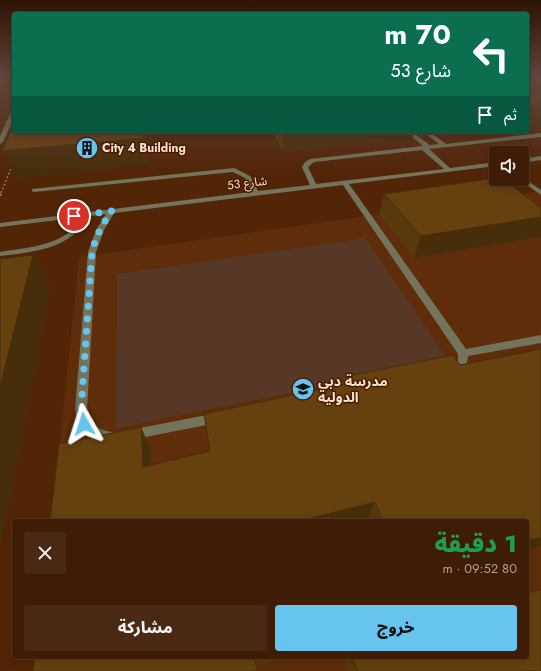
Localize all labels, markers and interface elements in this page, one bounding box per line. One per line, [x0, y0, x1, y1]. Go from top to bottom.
text: 70 m [384, 14, 451, 55]
icon: left [465, 28, 517, 80]
text: شارع 53 [391, 58, 451, 84]
icon: arrive [474, 104, 496, 126]
text: ثم [504, 104, 517, 126]
building icon: City 4 Building [74, 135, 100, 161]
place label: City 4 Building [102, 139, 186, 157]
map controls [489, 146, 529, 186]
button: sound [489, 146, 529, 186]
street label: شارع 53 [226, 172, 268, 194]
pin [57, 199, 91, 233]
icon: arrive [63, 205, 85, 227]
place label: مدرسة دبي الدولية [318, 371, 388, 407]
school or university icon: مدرسة دبي الدولية [290, 376, 316, 402]
position arrow [63, 403, 105, 445]
text: 1 دقيقة [434, 526, 517, 561]
button: close [24, 532, 66, 574]
text: 80 m · 09:52 [442, 559, 517, 578]
button: مشاركة [24, 605, 267, 651]
button: خروج [275, 605, 517, 651]

